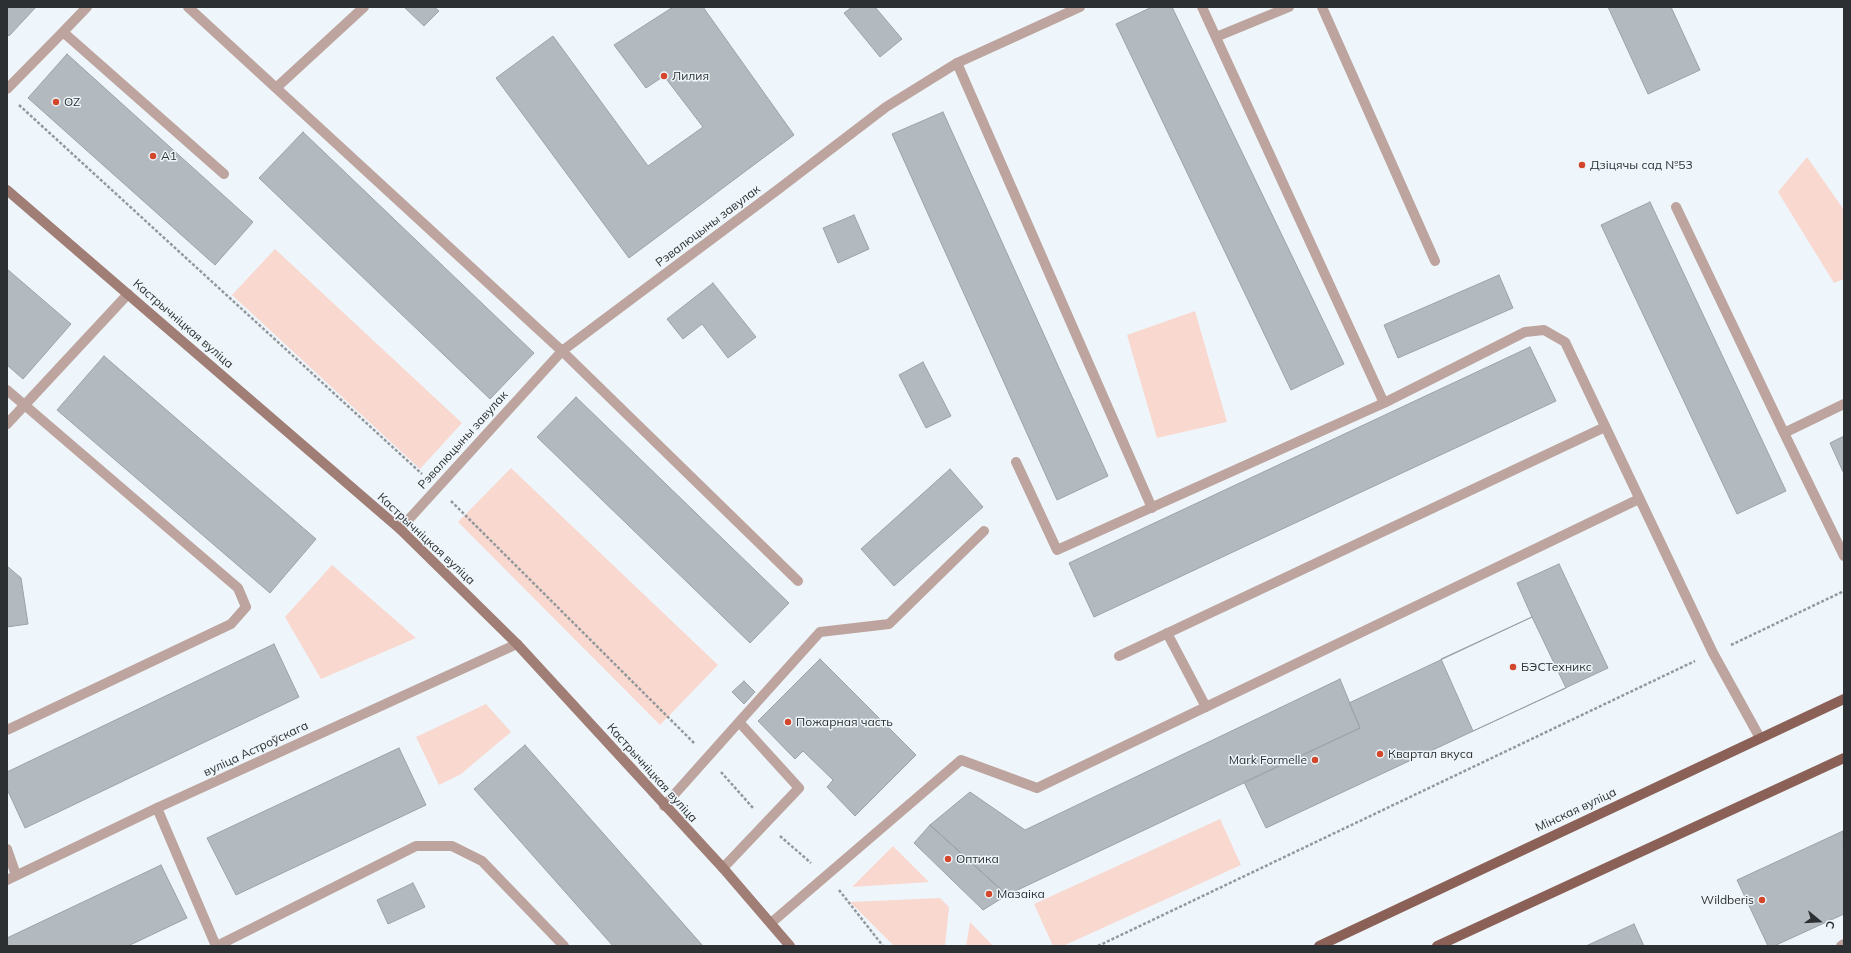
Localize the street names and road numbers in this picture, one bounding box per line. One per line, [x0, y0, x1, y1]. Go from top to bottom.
street label: Рэвалюцыны завулак [653, 182, 763, 270]
street label: Кастрычніцкая вуліца [130, 277, 236, 371]
street label: Рэвалюцыны завулак [415, 388, 511, 492]
street label: Кастрычніцкая вуліца [374, 490, 478, 588]
street label: вуліца Астроўскага [201, 718, 311, 780]
street label: Кастрычніцкая вуліца [604, 721, 700, 825]
street label: Мінская вуліца [1533, 785, 1619, 835]

